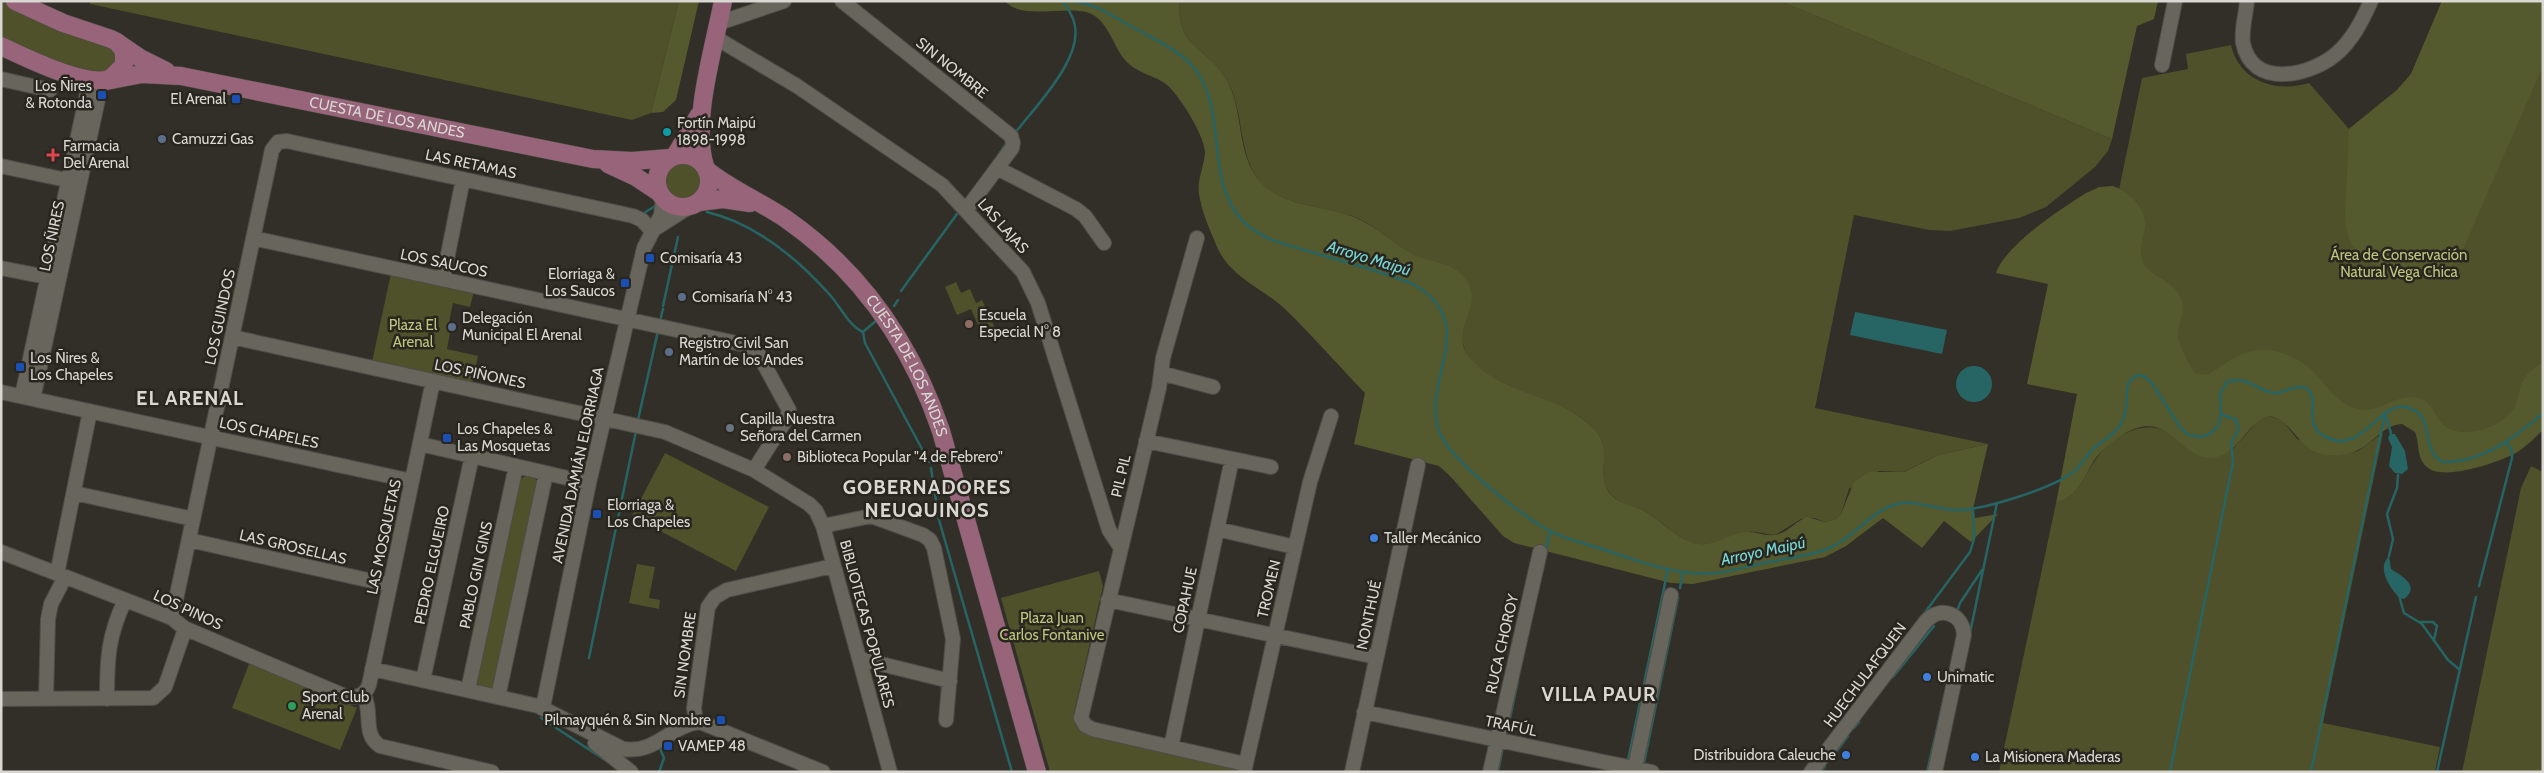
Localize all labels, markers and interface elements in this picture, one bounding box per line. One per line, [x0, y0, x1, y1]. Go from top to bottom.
street label: SIN NOMBRE [913, 34, 991, 102]
place label: Los Ñires & Rotonda [25, 77, 93, 112]
marker: Los Ñires & Rotonda [96, 89, 108, 101]
place label: El Arenal [170, 90, 226, 108]
marker: El Arenal [230, 93, 242, 105]
street label: CUESTA DE LOS ANDES [308, 93, 467, 142]
place label: Fortín Maipú 1898-1998 [677, 114, 756, 149]
marker: Fortín Maipú 1898-1998 [661, 126, 673, 138]
place label: Camuzzi Gas [172, 130, 254, 148]
marker: Camuzzi Gas [156, 133, 168, 145]
place label: Farmacia Del Arenal [63, 137, 129, 172]
street label: LAS RETAMAS [424, 146, 519, 183]
marker: Farmacia Del Arenal [47, 149, 59, 161]
street label: LAS LAJAS [974, 195, 1032, 257]
street label: LOS ÑIRES [36, 199, 68, 273]
water label: Arroyo Maipú [1324, 236, 1413, 280]
street label: LOS SAUCOS [399, 245, 490, 281]
park label: Área de Conservación Natural Vega Chica [2331, 245, 2467, 281]
place label: Comisaría 43 [660, 249, 742, 267]
marker: Comisaría 43 [644, 252, 656, 264]
place label: Elorriaga & Los Saucos [545, 265, 615, 300]
street label: LOS GUINDOS [201, 267, 239, 367]
marker: Elorriaga & Los Saucos [619, 277, 631, 289]
place label: Comisaría N° 43 [692, 288, 793, 306]
marker: Comisaría N° 43 [676, 291, 688, 303]
street label: CUESTA DE LOS ANDES [862, 291, 951, 439]
place label: Escuela Especial N° 8 [979, 306, 1061, 341]
place label: Delegación Municipal El Arenal [462, 309, 582, 344]
park label: Plaza El Arenal [389, 316, 438, 351]
marker: Escuela Especial N° 8 [963, 318, 975, 330]
marker: Delegación Municipal El Arenal [446, 321, 458, 333]
place label: Registro Civil San Martín de los Andes [679, 334, 804, 369]
marker: Registro Civil San Martín de los Andes [663, 346, 675, 358]
place label: Los Ñires & Los Chapeles [30, 349, 113, 384]
street label: LOS PIÑONES [433, 356, 528, 393]
marker: Los Ñires & Los Chapeles [14, 361, 26, 373]
street label: AVENIDA DAMIÁN ELORRIAGA [547, 364, 608, 565]
district label: EL ARENAL [136, 386, 244, 410]
place label: Capilla Nuestra Señora del Carmen [740, 410, 862, 445]
street label: LOS CHAPELES [218, 414, 321, 452]
place label: Los Chapeles & Las Mosquetas [457, 420, 553, 455]
marker: Capilla Nuestra Señora del Carmen [724, 422, 736, 434]
marker: Los Chapeles & Las Mosquetas [441, 432, 453, 444]
place label: Biblioteca Popular "4 de Febrero" [797, 448, 1003, 466]
marker: Biblioteca Popular "4 de Febrero" [781, 451, 793, 463]
street label: PIL PIL [1107, 452, 1135, 499]
district label: GOBERNADORES NEUQUINOS [843, 475, 1011, 522]
street label: LAS MOSQUETAS [363, 478, 405, 596]
place label: Elorriaga & Los Chapeles [607, 496, 690, 531]
street label: PEDRO ELGUEIRO [411, 504, 453, 626]
marker: Elorriaga & Los Chapeles [591, 508, 603, 520]
street label: PABLO GIN GINS [456, 519, 496, 630]
street label: LAS GROSELLAS [238, 526, 349, 568]
place label: Taller Mecánico [1384, 529, 1481, 547]
marker: Taller Mecánico [1368, 532, 1380, 544]
water label: Arroyo Maipú [1718, 533, 1807, 569]
street label: BIBLIOTECAS POPULARES [836, 538, 898, 710]
street label: TROMEN [1254, 558, 1284, 620]
street label: COPAHUE [1169, 565, 1201, 635]
street label: NONTHUÉ [1352, 578, 1385, 651]
street label: LOS PINOS [151, 586, 226, 634]
street label: RUCA CHOROY [1482, 592, 1522, 696]
park label: Plaza Juan Carlos Fontanive [1000, 609, 1105, 644]
street label: SIN NOMBRE [670, 611, 700, 699]
street label: HUECHULAFQUEN [1820, 619, 1910, 731]
place label: Unimatic [1937, 668, 1995, 686]
marker: Unimatic [1921, 671, 1933, 683]
district label: VILLA PAUR [1541, 682, 1657, 706]
place label: Sport Club Arenal [302, 688, 369, 723]
marker: Sport Club Arenal [286, 700, 298, 712]
place label: Pilmayquén & Sin Nombre [544, 711, 711, 729]
street label: TRAFÚL [1483, 711, 1539, 740]
marker: Pilmayquén & Sin Nombre [715, 714, 727, 726]
place label: VAMEP 48 [678, 737, 746, 755]
marker: VAMEP 48 [662, 740, 674, 752]
place label: Distribuidora Caleuche [1694, 746, 1836, 764]
place label: La Misionera Maderas [1985, 748, 2121, 766]
marker: Distribuidora Caleuche [1840, 749, 1852, 761]
marker: La Misionera Maderas [1969, 751, 1981, 763]

